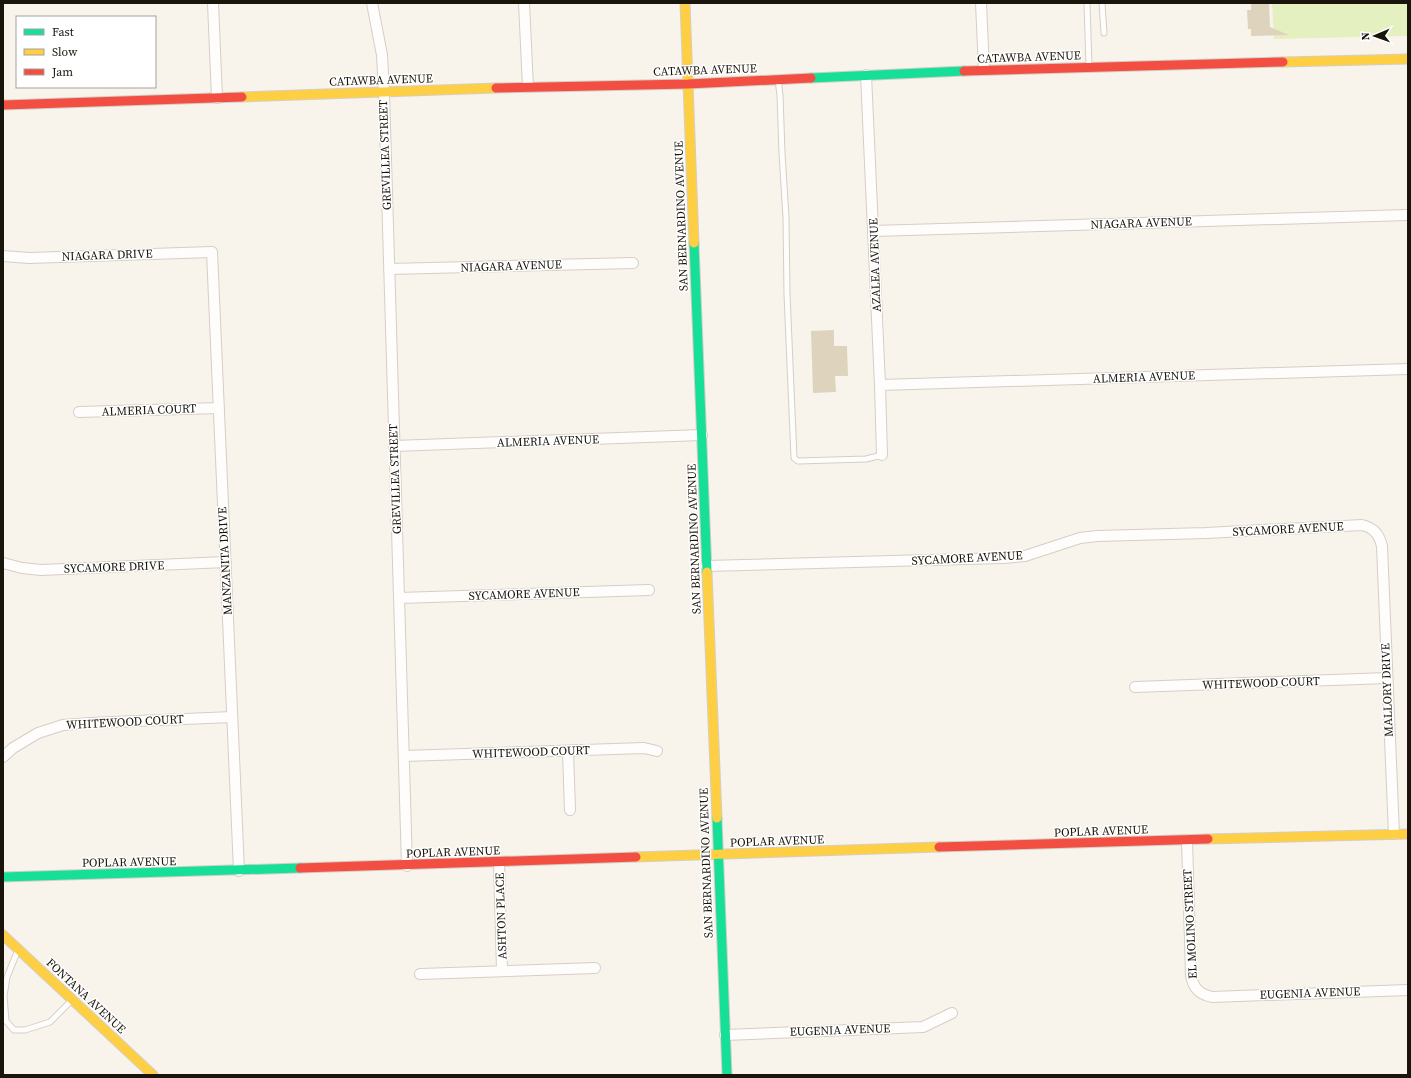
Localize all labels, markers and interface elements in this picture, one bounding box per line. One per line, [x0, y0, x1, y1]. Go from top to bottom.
legend [16, 16, 156, 88]
north arrow [1355, 16, 1395, 56]
text: Fast [52, 24, 74, 40]
text: N [1358, 32, 1373, 41]
text: Slow [52, 44, 78, 60]
street label: CATAWBA AVENUE [977, 47, 1081, 67]
street label: CATAWBA AVENUE [653, 60, 757, 80]
text: Jam [51, 64, 73, 80]
street label: CATAWBA AVENUE [329, 70, 433, 90]
street label: GREVILLEA STREET [375, 99, 395, 210]
street label: SAN BERNARDINO AVENUE [670, 141, 692, 291]
street label: NIAGARA AVENUE [1090, 213, 1192, 233]
street label: AZALEA AVENUE [865, 218, 885, 312]
street label: NIAGARA DRIVE [61, 245, 153, 265]
street label: NIAGARA AVENUE [460, 256, 562, 276]
street label: ALMERIA AVENUE [1093, 367, 1195, 387]
street label: ALMERIA COURT [101, 400, 197, 420]
street label: GREVILLEA STREET [385, 423, 405, 534]
street label: ALMERIA AVENUE [497, 431, 599, 451]
street label: SAN BERNARDINO AVENUE [683, 464, 705, 614]
street label: MANZANITA DRIVE [214, 507, 236, 615]
street label: SYCAMORE AVENUE [1232, 518, 1344, 540]
street label: SYCAMORE AVENUE [911, 547, 1023, 569]
street label: SYCAMORE DRIVE [63, 557, 165, 577]
street label: SYCAMORE AVENUE [468, 584, 580, 604]
street label: MALLORY DRIVE [1377, 643, 1397, 737]
street label: WHITEWOOD COURT [1202, 673, 1321, 693]
street label: WHITEWOOD COURT [66, 711, 185, 733]
street label: WHITEWOOD COURT [472, 742, 591, 762]
street label: SAN BERNARDINO AVENUE [695, 788, 717, 938]
street label: POPLAR AVENUE [1054, 821, 1148, 841]
street label: POPLAR AVENUE [730, 831, 824, 851]
street label: POPLAR AVENUE [406, 842, 500, 862]
street label: POPLAR AVENUE [82, 853, 176, 871]
street label: EL MOLINO STREET [1179, 868, 1201, 979]
street label: ASHTON PLACE [491, 872, 511, 960]
street label: FONTANA AVENUE [43, 955, 129, 1037]
street label: EUGENIA AVENUE [1259, 983, 1361, 1003]
street label: EUGENIA AVENUE [789, 1020, 891, 1040]

